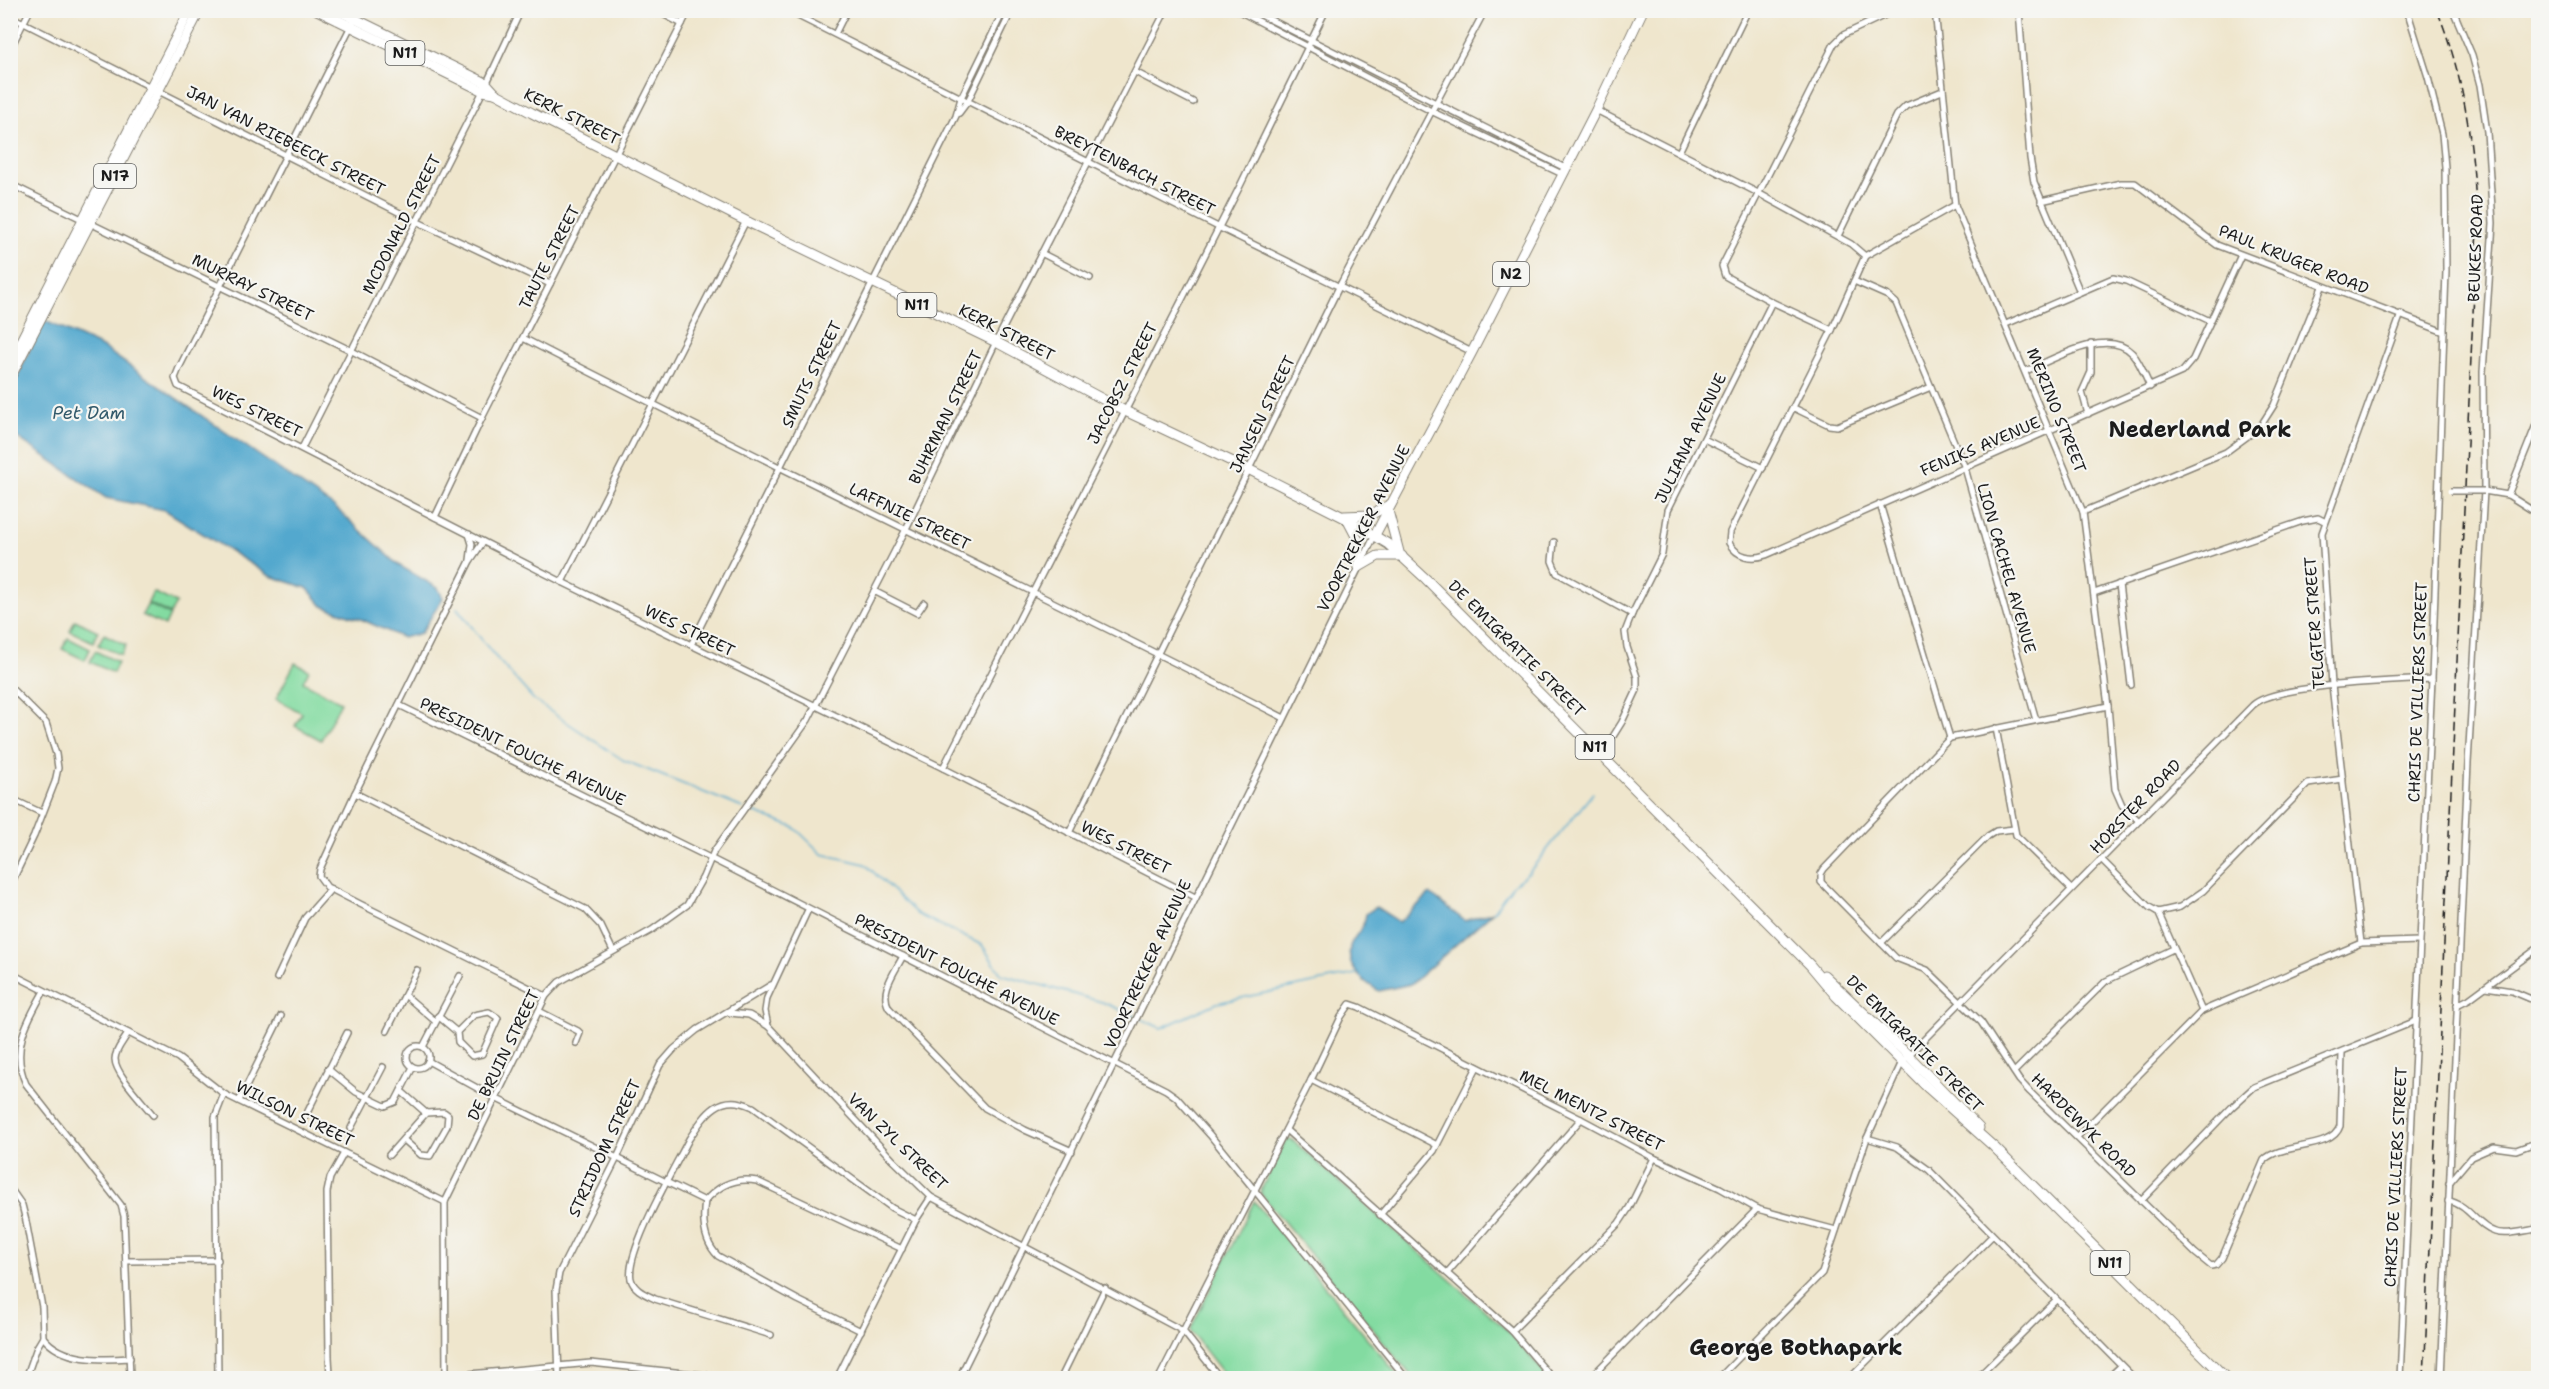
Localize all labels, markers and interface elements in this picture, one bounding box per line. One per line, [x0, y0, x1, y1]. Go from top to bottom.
road number: N11 [386, 41, 424, 65]
street label: JAN VAN RIEBEECK STREET [183, 81, 389, 200]
street label: KERK STREET [520, 83, 624, 150]
street label: BREYTENBACH STREET [1051, 121, 1219, 220]
street label: MCDONALD STREET [357, 151, 446, 297]
road number: N17 [94, 164, 136, 188]
street label: BEUKES ROAD [2463, 194, 2488, 302]
street label: TAUTE STREET [514, 202, 585, 313]
street label: PAUL KRUGER ROAD [2216, 220, 2372, 299]
street label: MURRAY STREET [189, 249, 317, 326]
road number: N2 [1493, 262, 1529, 286]
road number: N11 [898, 293, 936, 317]
street label: KERK STREET [955, 299, 1059, 366]
street label: SMUTS STREET [777, 317, 846, 431]
street label: JACOBSZ STREET [1083, 318, 1162, 448]
street label: MERINO STREET [2022, 345, 2091, 476]
street label: BUHRMAN STREET [904, 347, 987, 488]
street label: JANSEN STREET [1225, 352, 1300, 476]
street label: JULIANA AVENUE [1650, 370, 1731, 507]
street label: WES STREET [208, 381, 306, 442]
water label: Pet Dam [52, 401, 126, 425]
street label: FENIKS AVENUE [1917, 412, 2043, 481]
district label: Nederland Park [2108, 415, 2292, 444]
street label: VOORTREKKER AVENUE [1312, 441, 1415, 615]
street label: LAFFNIE STREET [846, 478, 974, 555]
street label: LION CACHEL AVENUE [1972, 481, 2041, 656]
street label: TELGTER STREET [2299, 556, 2330, 690]
street label: DE EMIGRATIE STREET [1444, 575, 1590, 721]
street label: CHRIS DE VILLIERS STREET [2403, 581, 2432, 803]
street label: WES STREET [641, 600, 739, 661]
street label: PRESIDENT FOUCHE AVENUE [416, 692, 629, 811]
road number: N11 [1576, 735, 1614, 759]
street label: HORSTER ROAD [2085, 755, 2186, 858]
street label: WES STREET [1077, 816, 1174, 879]
street label: VOORTREKKER AVENUE [1099, 876, 1196, 1052]
street label: PRESIDENT FOUCHE AVENUE [851, 909, 1063, 1030]
street label: DE EMIGRATIE STREET [1842, 970, 1988, 1116]
street label: DE BRUIN STREET [463, 986, 544, 1124]
street label: MEL MENTZ STREET [1516, 1065, 1668, 1156]
street label: CHRIS DE VILLIERS STREET [2379, 1066, 2412, 1288]
street label: HARDEWYK ROAD [2027, 1068, 2141, 1182]
street label: WILSON STREET [232, 1076, 357, 1151]
street label: STRIJDOM STREET [563, 1076, 646, 1220]
street label: VAN ZYL STREET [843, 1088, 952, 1195]
road number: N11 [2090, 1251, 2130, 1275]
district label: George Bothapark [1689, 1333, 1903, 1362]

